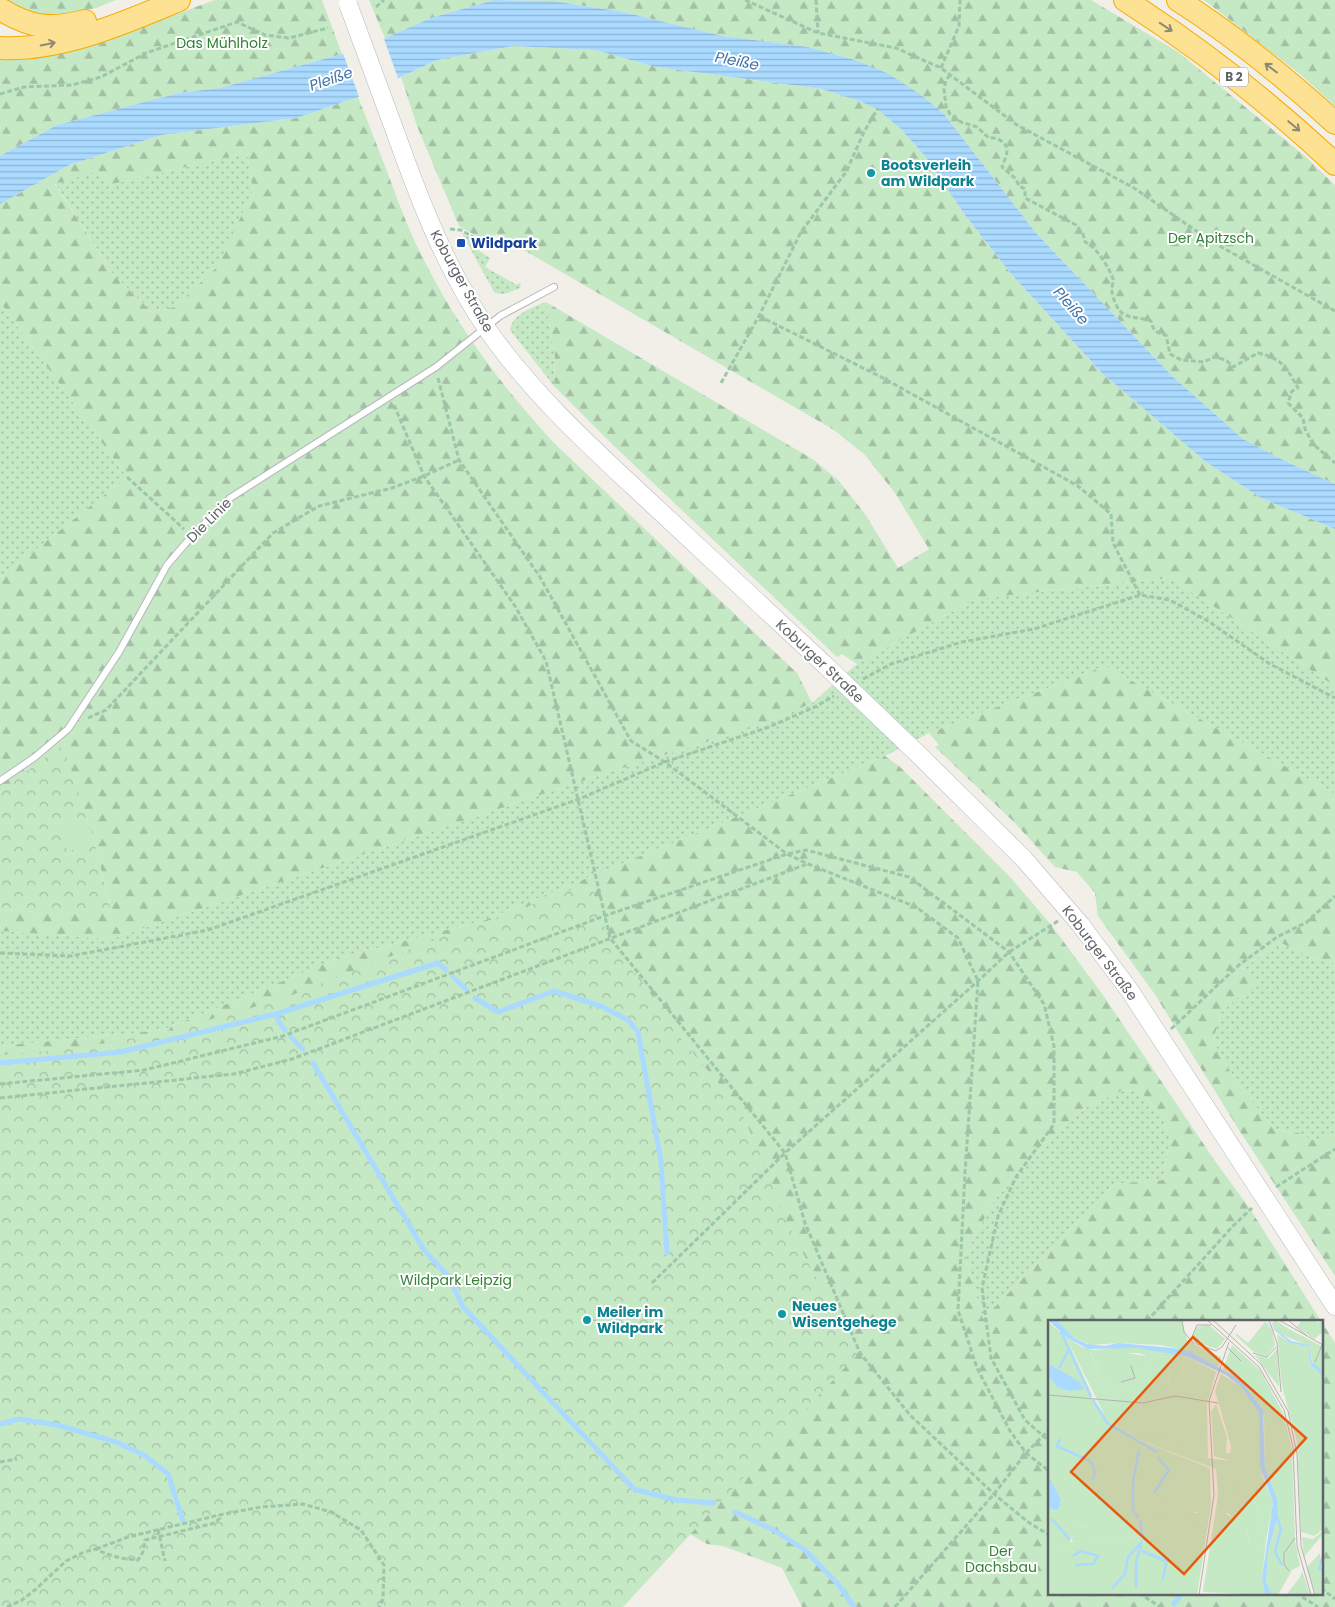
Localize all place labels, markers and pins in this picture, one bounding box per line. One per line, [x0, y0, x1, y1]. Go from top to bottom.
place label: Bootsverleih am Wildpark [881, 155, 975, 191]
marker: Bootsverleih am Wildpark [865, 167, 877, 179]
place label: Wildpark [471, 233, 537, 253]
marker: Wildpark [455, 237, 467, 249]
place label: Neues Wisentgehege [792, 1296, 897, 1332]
place label: Meiler im Wildpark [597, 1302, 663, 1338]
marker: Neues Wisentgehege [776, 1308, 788, 1320]
marker: Meiler im Wildpark [581, 1314, 593, 1326]

